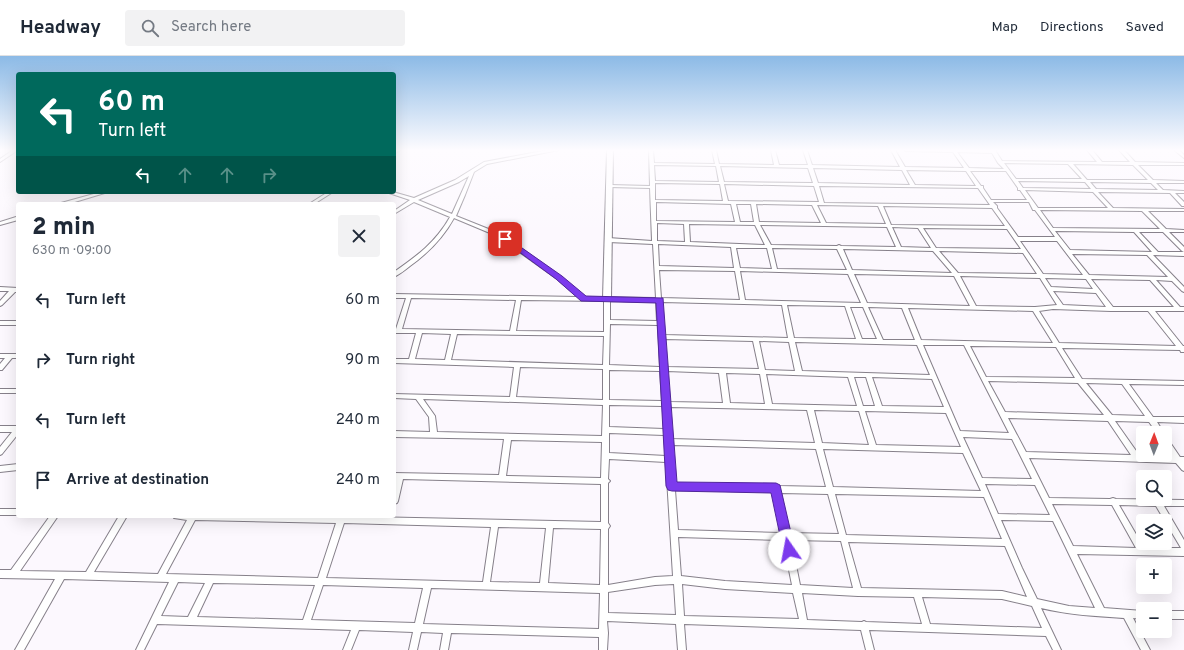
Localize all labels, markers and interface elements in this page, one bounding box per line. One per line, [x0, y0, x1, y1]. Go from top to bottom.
search box [125, 10, 405, 46]
text: Headway [20, 16, 101, 40]
icon: search [139, 17, 161, 39]
text: Search here [171, 18, 251, 37]
text: Map [992, 19, 1018, 36]
text: Directions [1040, 19, 1104, 36]
text: Saved [1126, 19, 1164, 36]
text: 60 m [98, 85, 165, 121]
icon: left [32, 88, 84, 140]
text: Turn left [98, 120, 166, 143]
icon: left [132, 164, 154, 186]
icon: ahead [174, 164, 196, 186]
icon: ahead [216, 164, 238, 186]
icon: right [258, 164, 280, 186]
text: 2 min [32, 213, 96, 243]
button: close [338, 215, 380, 257]
pin [488, 222, 522, 256]
icon: arrive [494, 228, 516, 250]
text: 630 m · 09:00 [32, 243, 112, 259]
icon: left [32, 289, 54, 311]
text: Turn left [66, 291, 126, 310]
text: 60 m [345, 291, 380, 310]
icon: right [32, 349, 54, 371]
text: Turn right [66, 351, 135, 370]
text: 90 m [345, 351, 380, 370]
icon: left [32, 409, 54, 431]
text: Turn left [66, 411, 126, 430]
text: 240 m [336, 411, 380, 430]
north arrow [1136, 426, 1172, 462]
map controls [1136, 426, 1172, 638]
icon: arrive [32, 469, 54, 491]
button: search [1136, 470, 1172, 506]
text: Arrive at destination [66, 471, 209, 490]
text: 240 m [336, 471, 380, 490]
button: layers [1136, 514, 1172, 550]
position arrow [768, 529, 810, 571]
button: + [1136, 558, 1172, 594]
button: − [1136, 602, 1172, 638]

